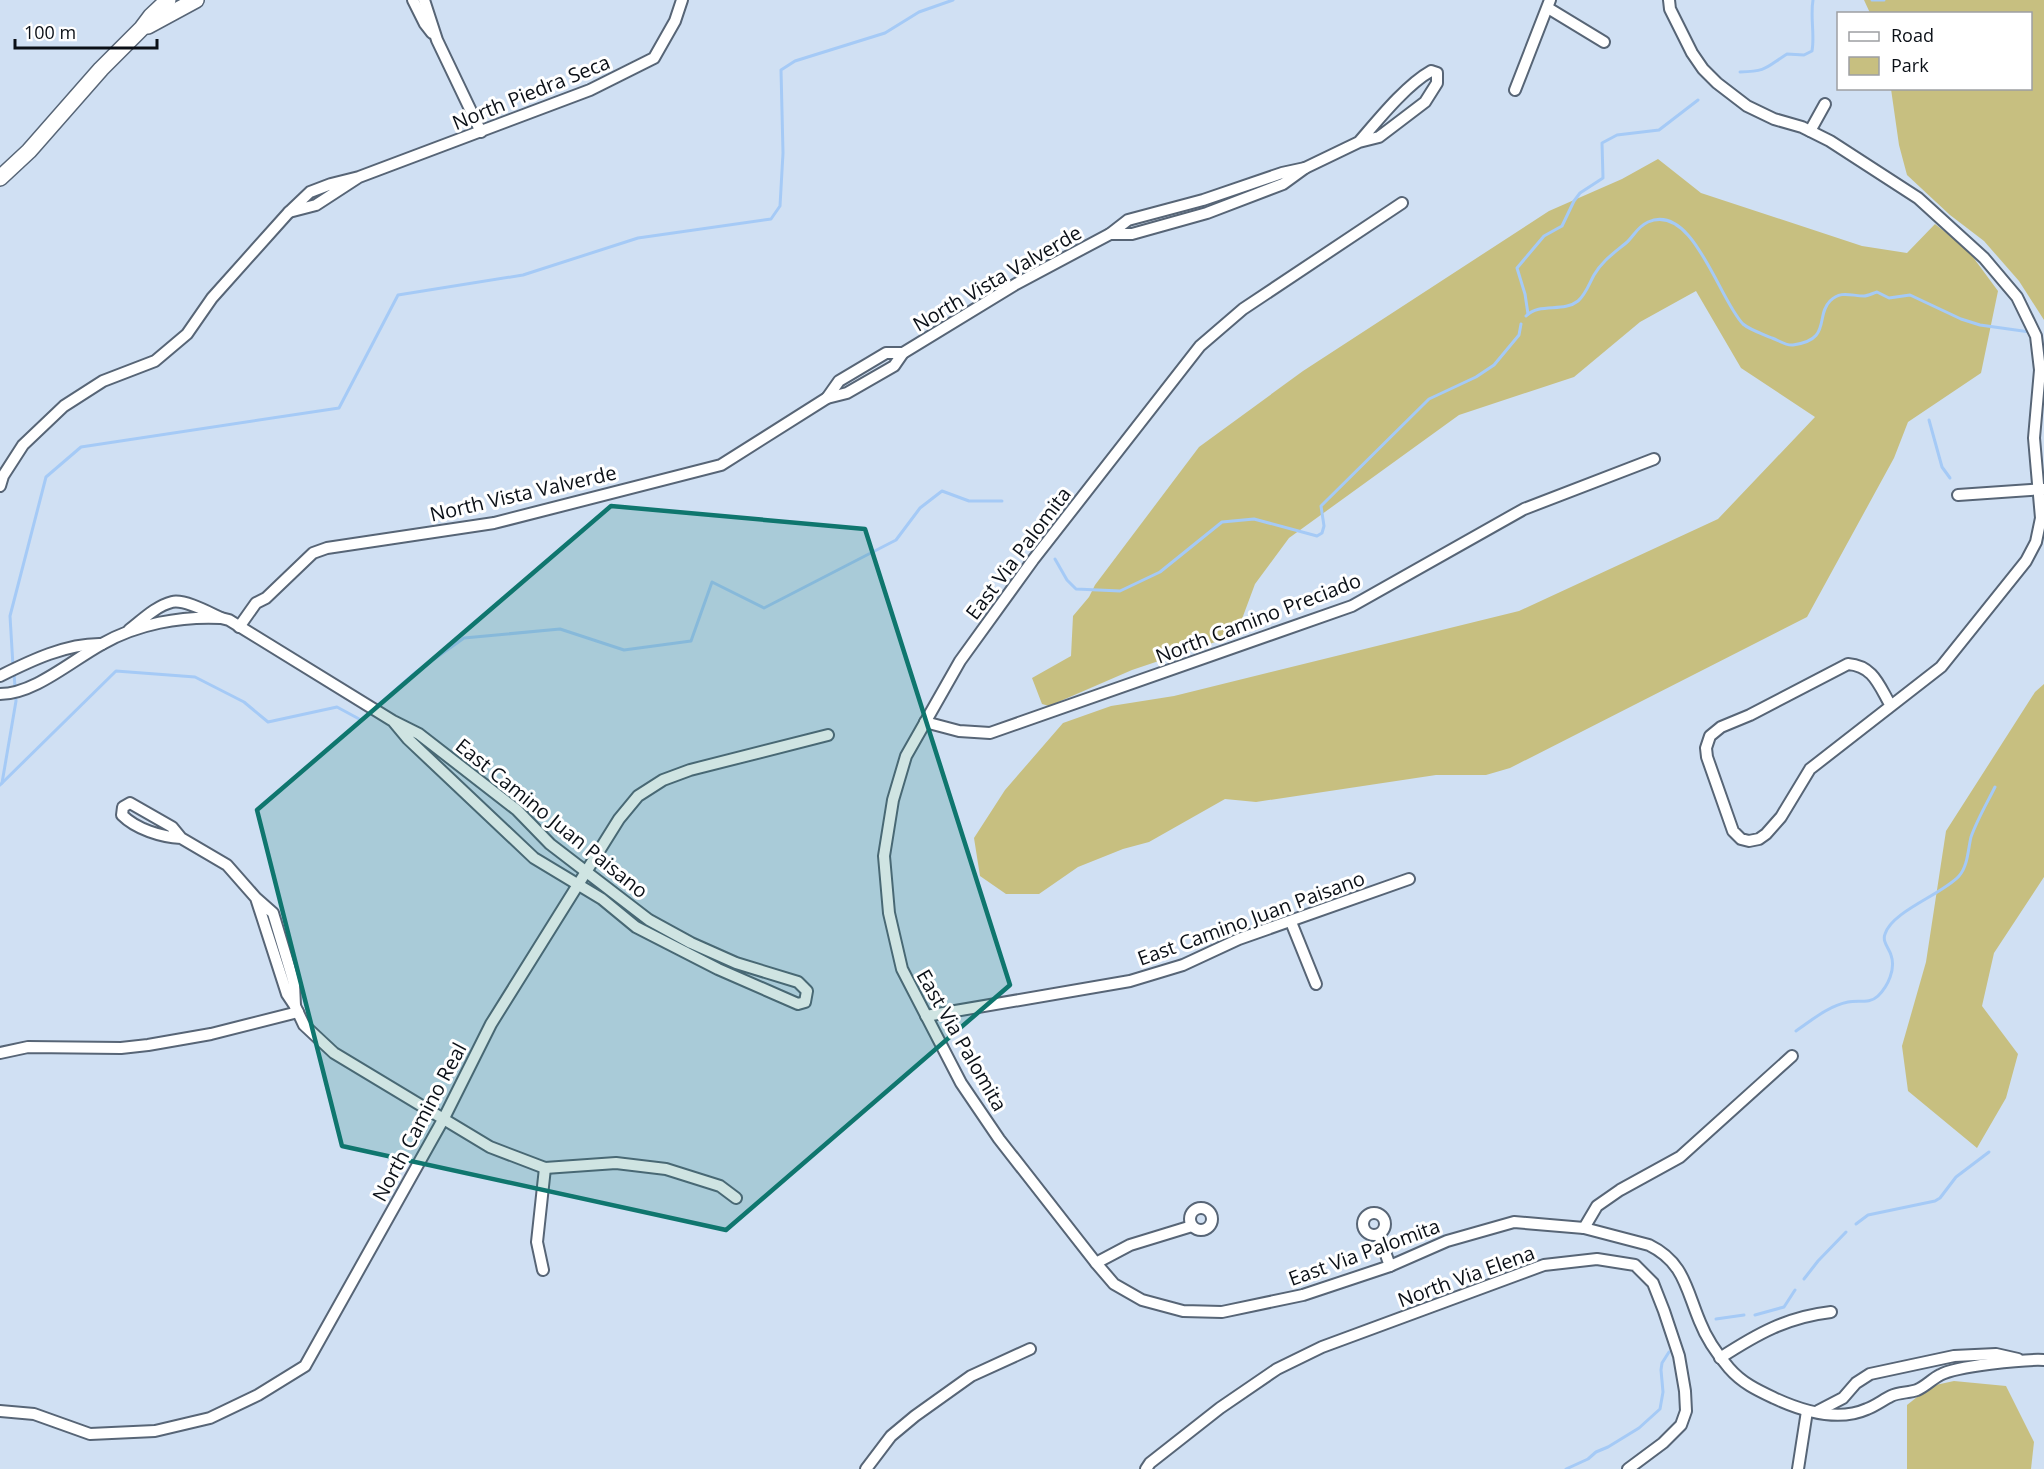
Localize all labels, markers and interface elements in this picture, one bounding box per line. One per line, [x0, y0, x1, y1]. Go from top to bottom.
scale bar [15, 12, 158, 50]
legend [1837, 12, 2032, 90]
text: 100 m [24, 20, 76, 44]
text: Road [1891, 23, 1934, 47]
street label: North Piedra Seca [448, 48, 614, 136]
text: Park [1891, 53, 1929, 77]
street label: North Vista Valverde [908, 219, 1086, 337]
street label: North Vista Valverde [427, 458, 619, 528]
street label: East Via Palomita [959, 481, 1077, 625]
street label: North Camino Preciado [1151, 566, 1365, 670]
street label: East Camino Juan Paisano [450, 732, 654, 904]
street label: East Camino Juan Paisano [1134, 864, 1368, 972]
street label: East Via Palomita [910, 964, 1014, 1116]
street label: North Camino Real [366, 1038, 472, 1206]
street label: East Via Palomita [1284, 1212, 1444, 1292]
street label: North Via Elena [1394, 1239, 1538, 1313]

